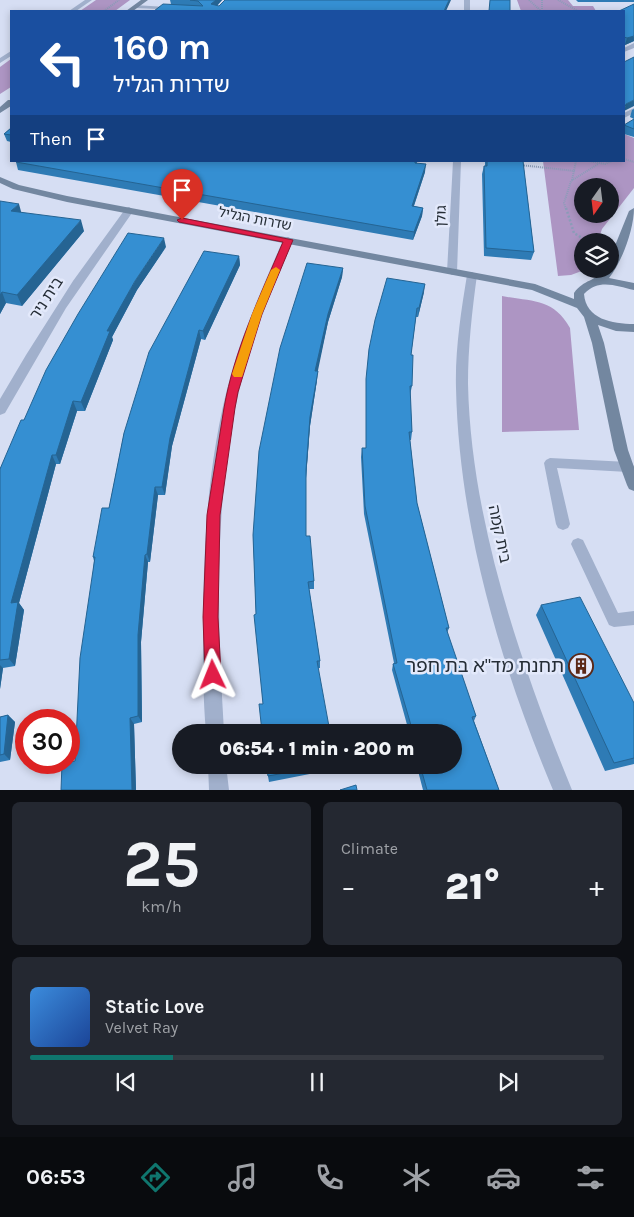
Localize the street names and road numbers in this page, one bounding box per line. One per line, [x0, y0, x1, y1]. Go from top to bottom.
street label: שדרות הגליל [217, 204, 293, 234]
street label: גולן [432, 205, 450, 227]
street label: בית ניר [25, 273, 67, 323]
street label: בית קמה [485, 503, 515, 565]

